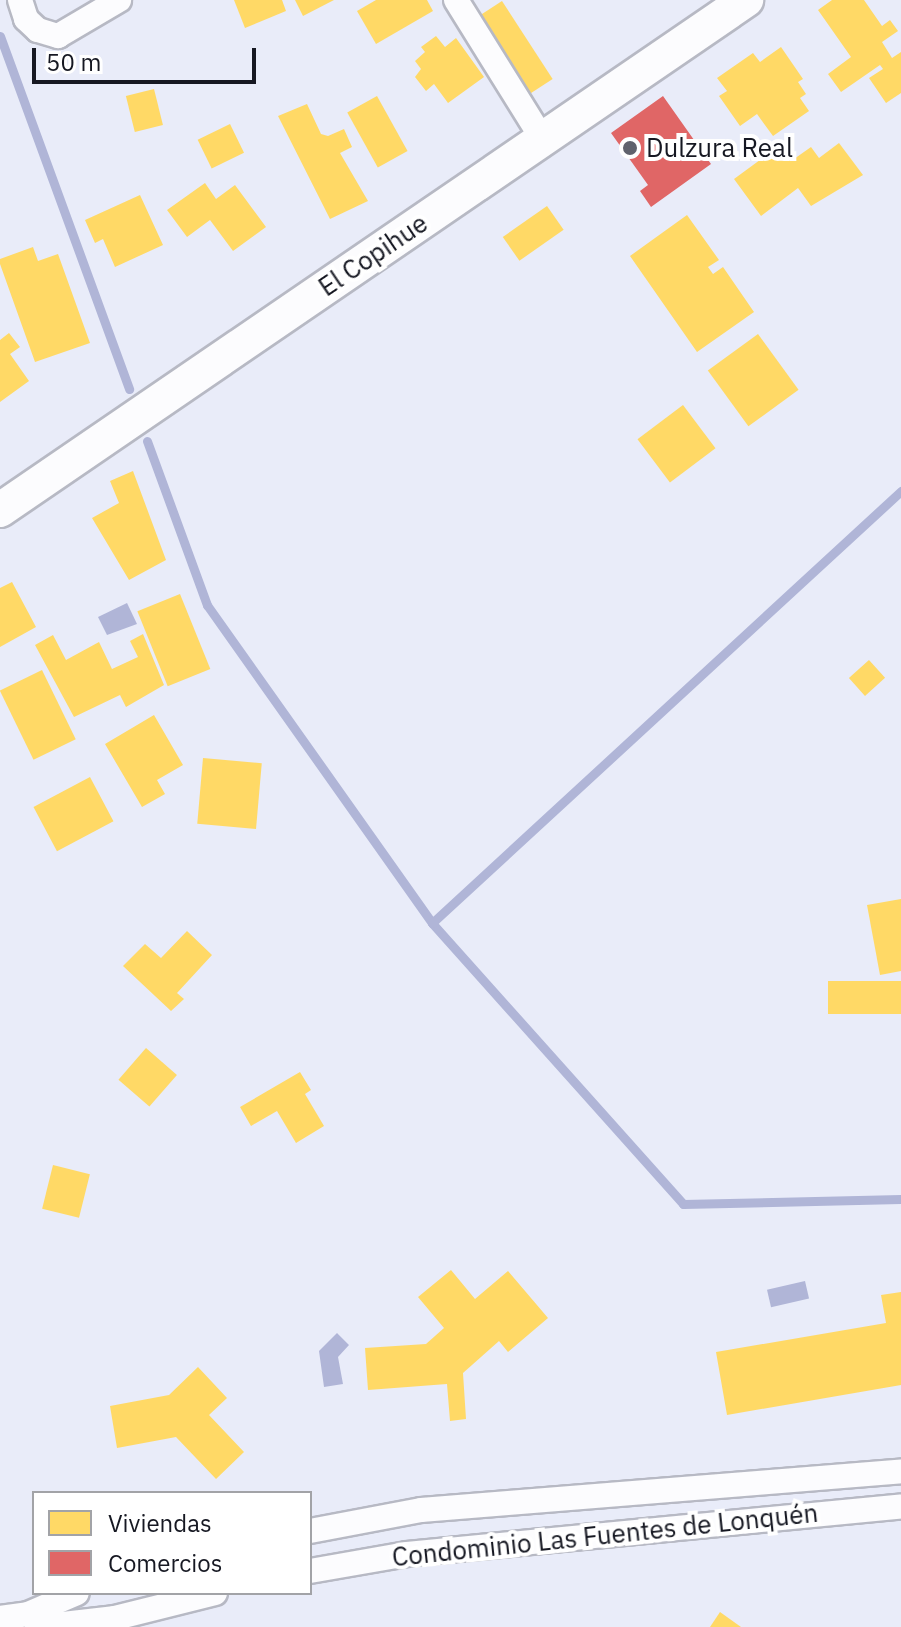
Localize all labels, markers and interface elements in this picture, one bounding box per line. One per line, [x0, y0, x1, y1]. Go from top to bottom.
scale bar [36, 32, 260, 82]
text: 50 m [46, 46, 101, 78]
place label: Dulzura Real [646, 132, 793, 164]
marker: Dulzura Real [621, 139, 639, 157]
street label: El Copihue [313, 207, 433, 303]
legend [32, 1491, 312, 1595]
street label: Condominio Las Fuentes de Lonquén [390, 1497, 820, 1573]
text: Viviendas [108, 1507, 212, 1539]
text: Comercios [108, 1547, 222, 1579]

